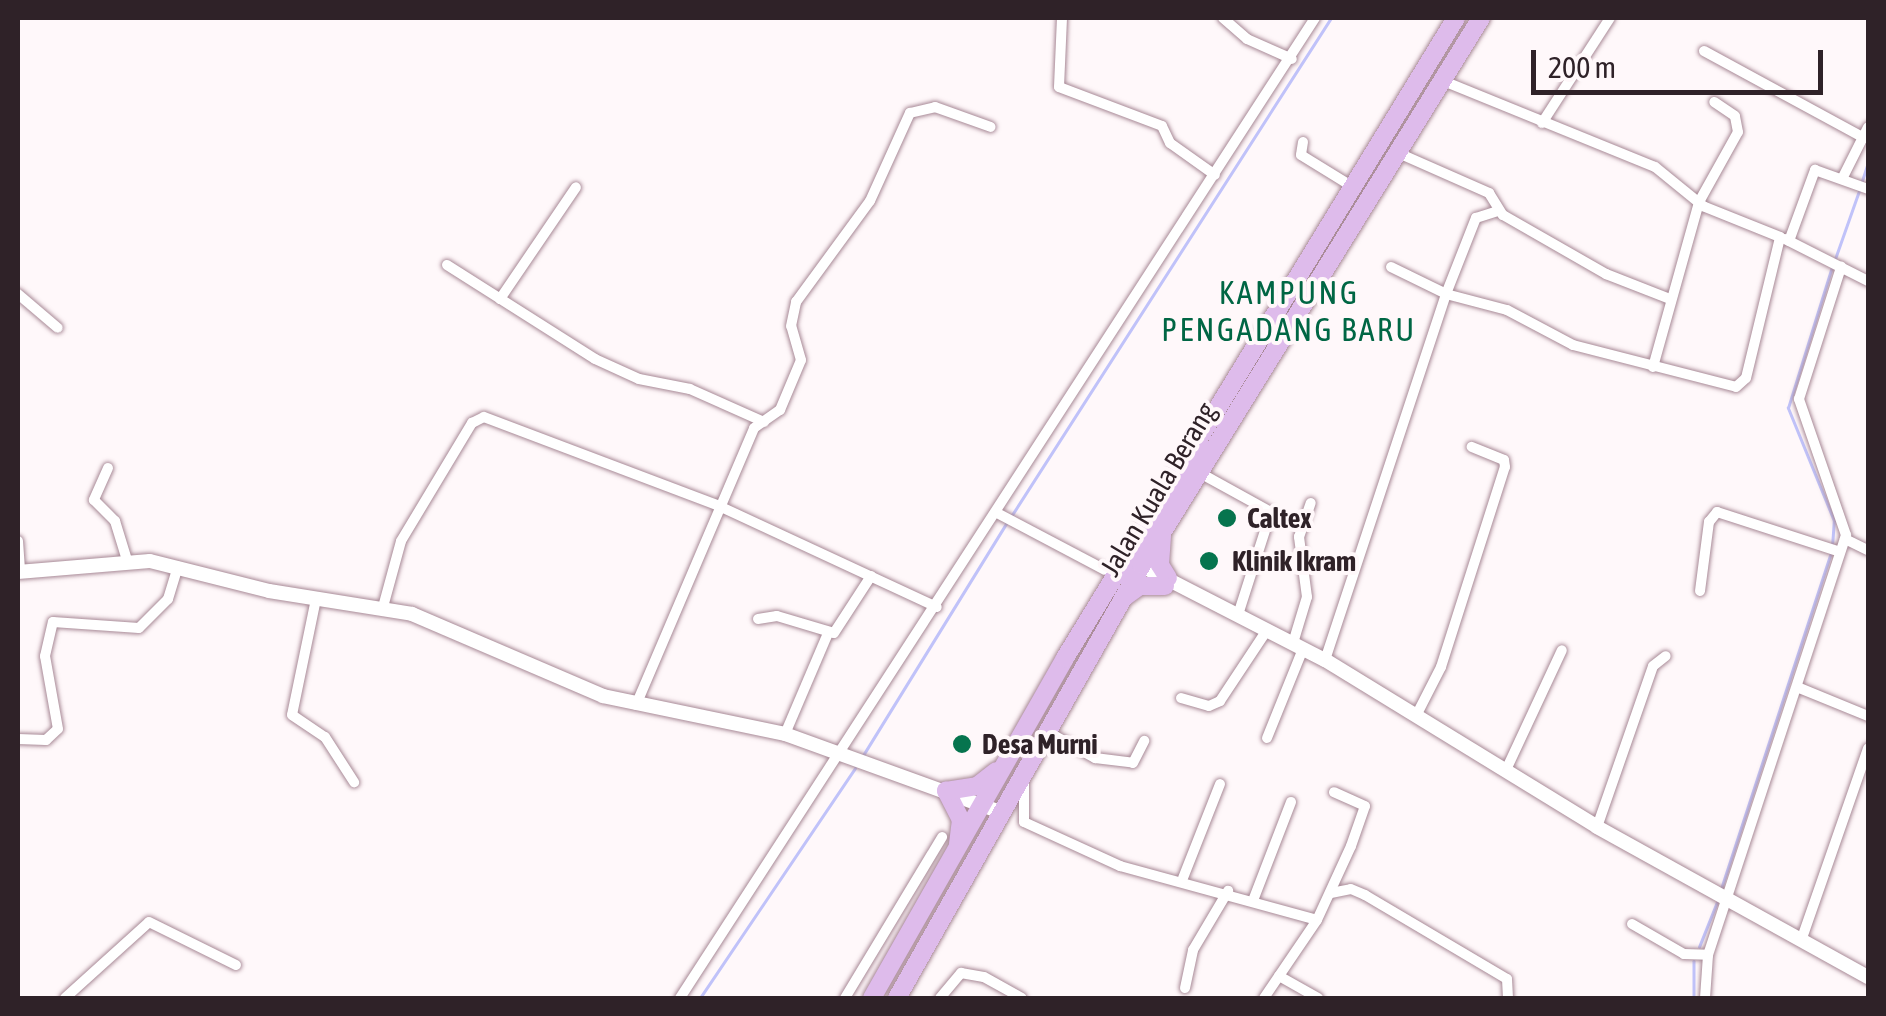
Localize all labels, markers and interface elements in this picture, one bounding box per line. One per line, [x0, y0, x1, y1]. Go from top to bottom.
scale bar [1536, 30, 1828, 92]
text: 200 m [1548, 50, 1616, 84]
district label: KAMPUNG PENGADANG BARU [1161, 275, 1417, 350]
street label: Jalan Kuala Berang [1093, 396, 1223, 582]
place label: Caltex [1247, 501, 1312, 535]
marker: Caltex [1216, 507, 1238, 529]
place label: Klinik Ikram [1232, 544, 1356, 578]
marker: Klinik Ikram [1196, 548, 1222, 574]
place label: Desa Murni [982, 727, 1098, 761]
marker: Desa Murni [951, 733, 973, 755]

